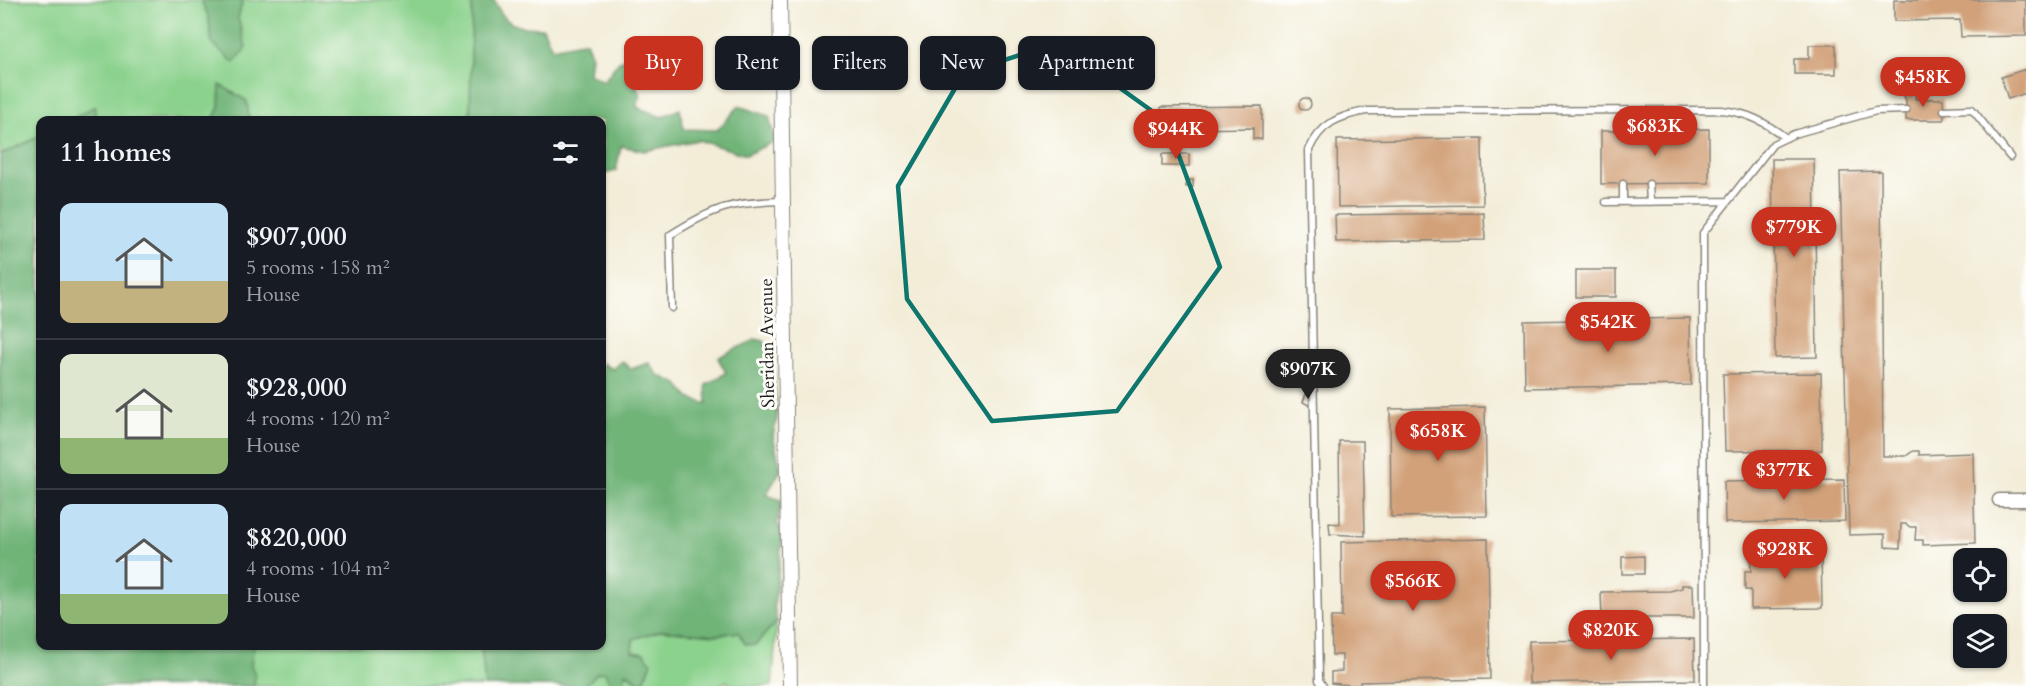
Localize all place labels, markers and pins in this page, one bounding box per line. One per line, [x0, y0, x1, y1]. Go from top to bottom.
pin: $458K [1881, 57, 1965, 108]
pin: $683K [1613, 106, 1697, 157]
pin: $944K [1134, 109, 1218, 160]
pin: $779K [1752, 207, 1836, 258]
pin: $542K [1566, 302, 1650, 353]
pin: $907K [1266, 349, 1350, 400]
pin: $658K [1396, 411, 1480, 462]
pin: $377K [1742, 450, 1826, 501]
pin: $928K [1743, 529, 1827, 580]
pin: $566K [1371, 561, 1455, 612]
pin: $820K [1569, 610, 1653, 661]

